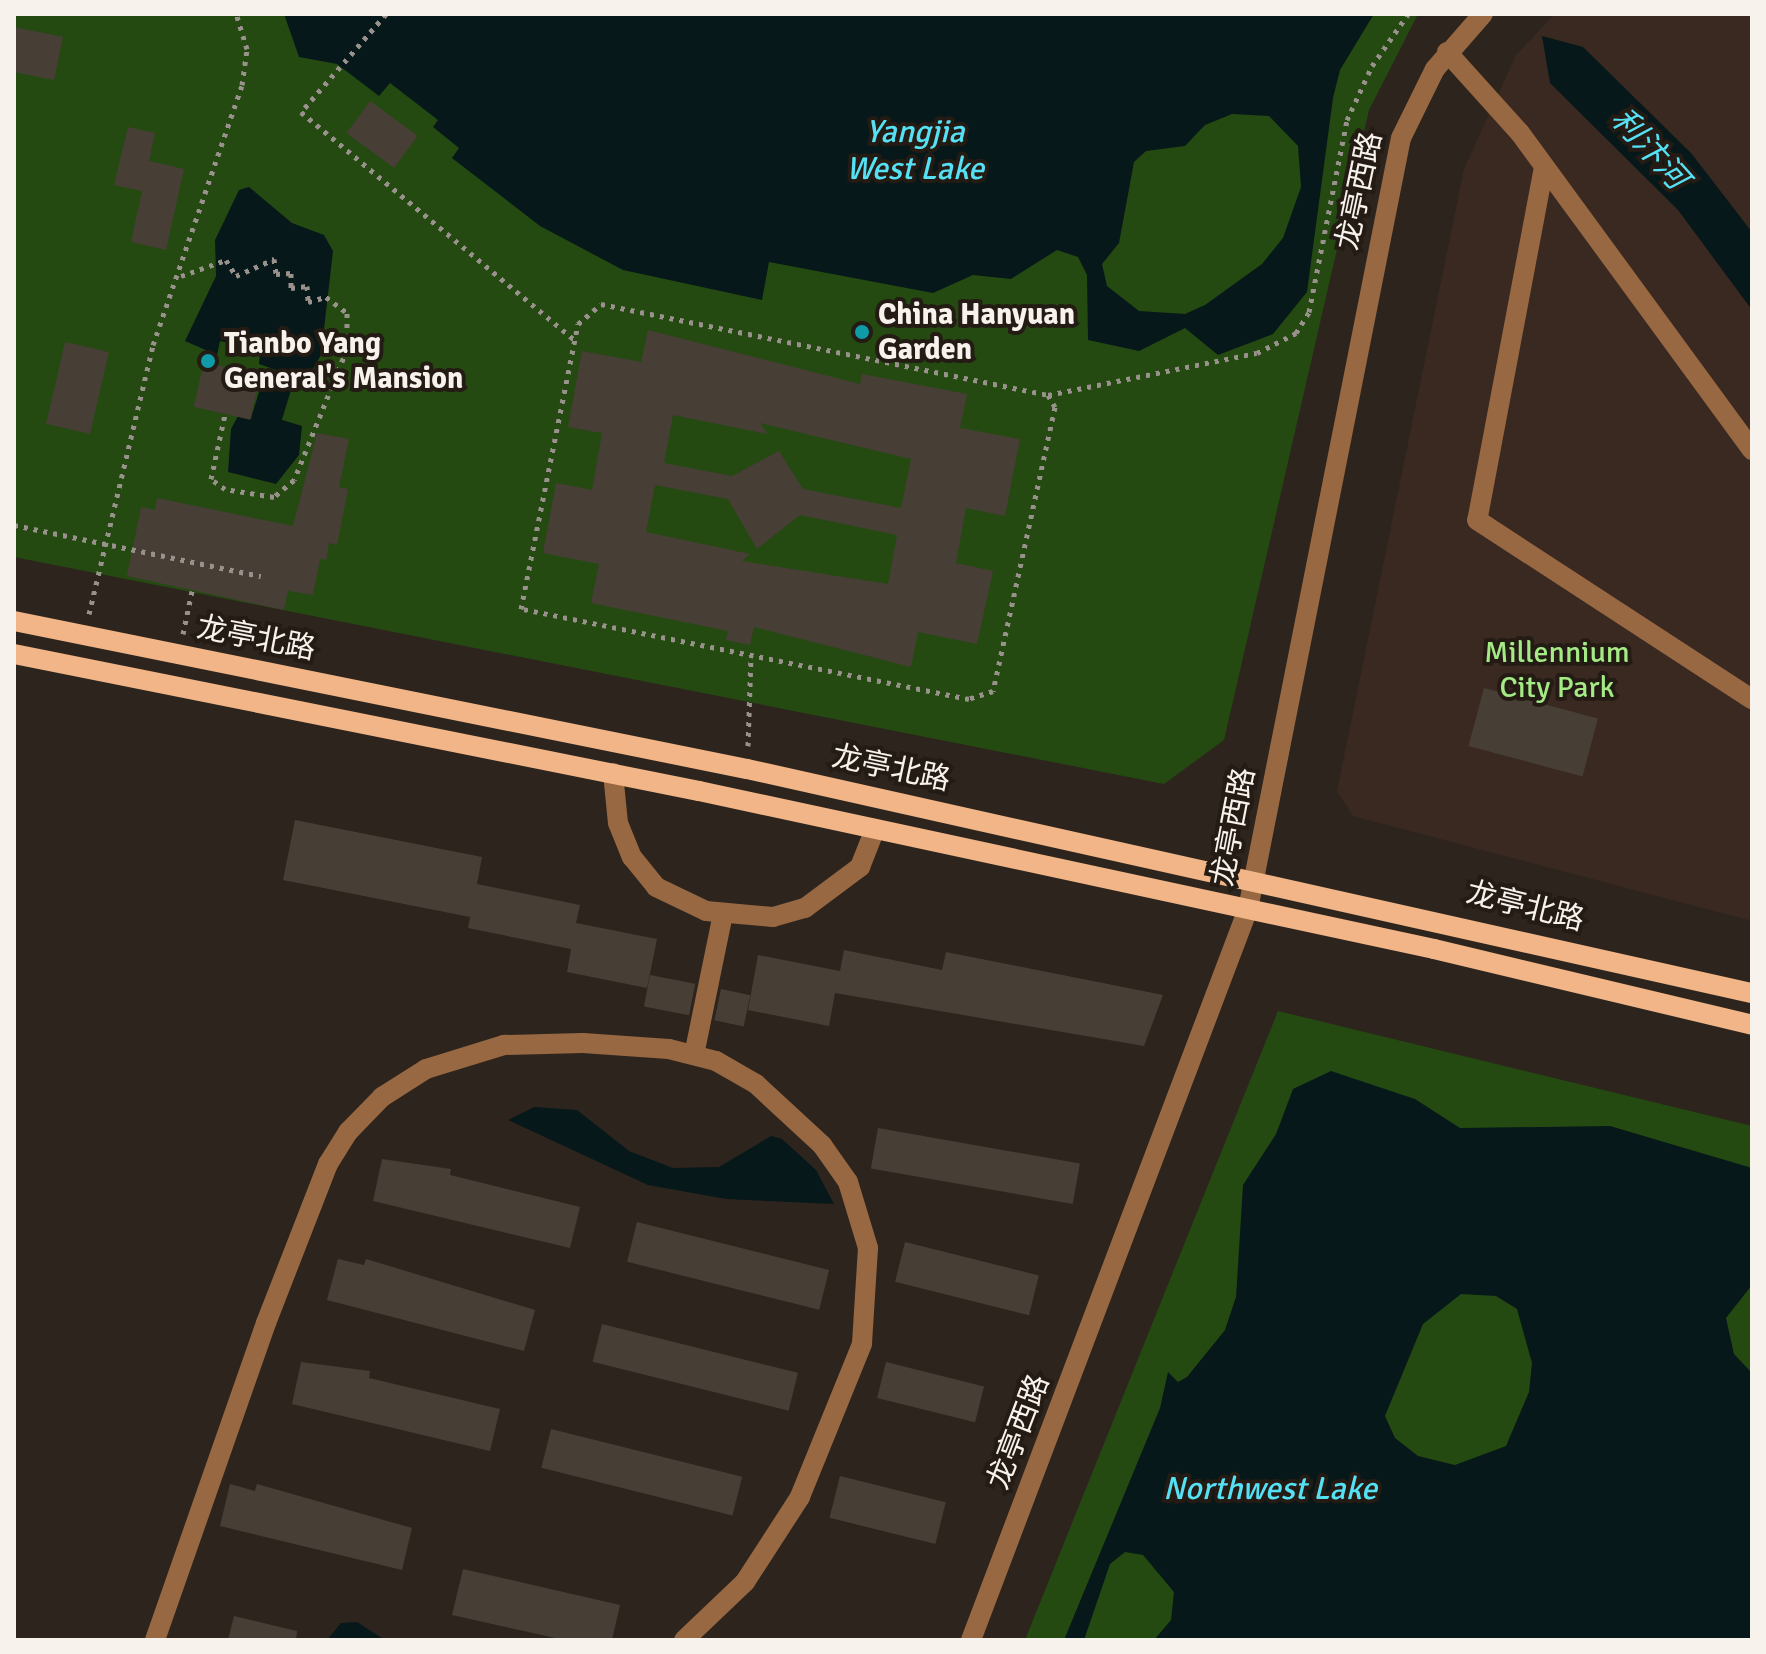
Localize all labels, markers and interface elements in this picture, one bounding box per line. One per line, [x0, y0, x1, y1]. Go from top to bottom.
water label: 利汴河 [1603, 100, 1695, 198]
water label: Yangjia West Lake [846, 114, 984, 189]
street label: 龙亭西路 [1330, 129, 1390, 253]
place label: China Hanyuan Garden [878, 297, 1075, 368]
marker: China Hanyuan Garden [853, 323, 871, 341]
place label: Tianbo Yang General's Mansion [224, 326, 463, 396]
marker: Tianbo Yang General's Mansion [199, 352, 217, 370]
street label: 龙亭北路 [194, 610, 318, 668]
park label: Millennium City Park [1484, 635, 1630, 706]
street label: 龙亭北路 [829, 739, 953, 799]
street label: 龙亭西路 [1205, 765, 1263, 889]
street label: 龙亭北路 [1462, 875, 1588, 939]
street label: 龙亭西路 [981, 1370, 1057, 1494]
water label: Northwest Lake [1163, 1470, 1377, 1508]

